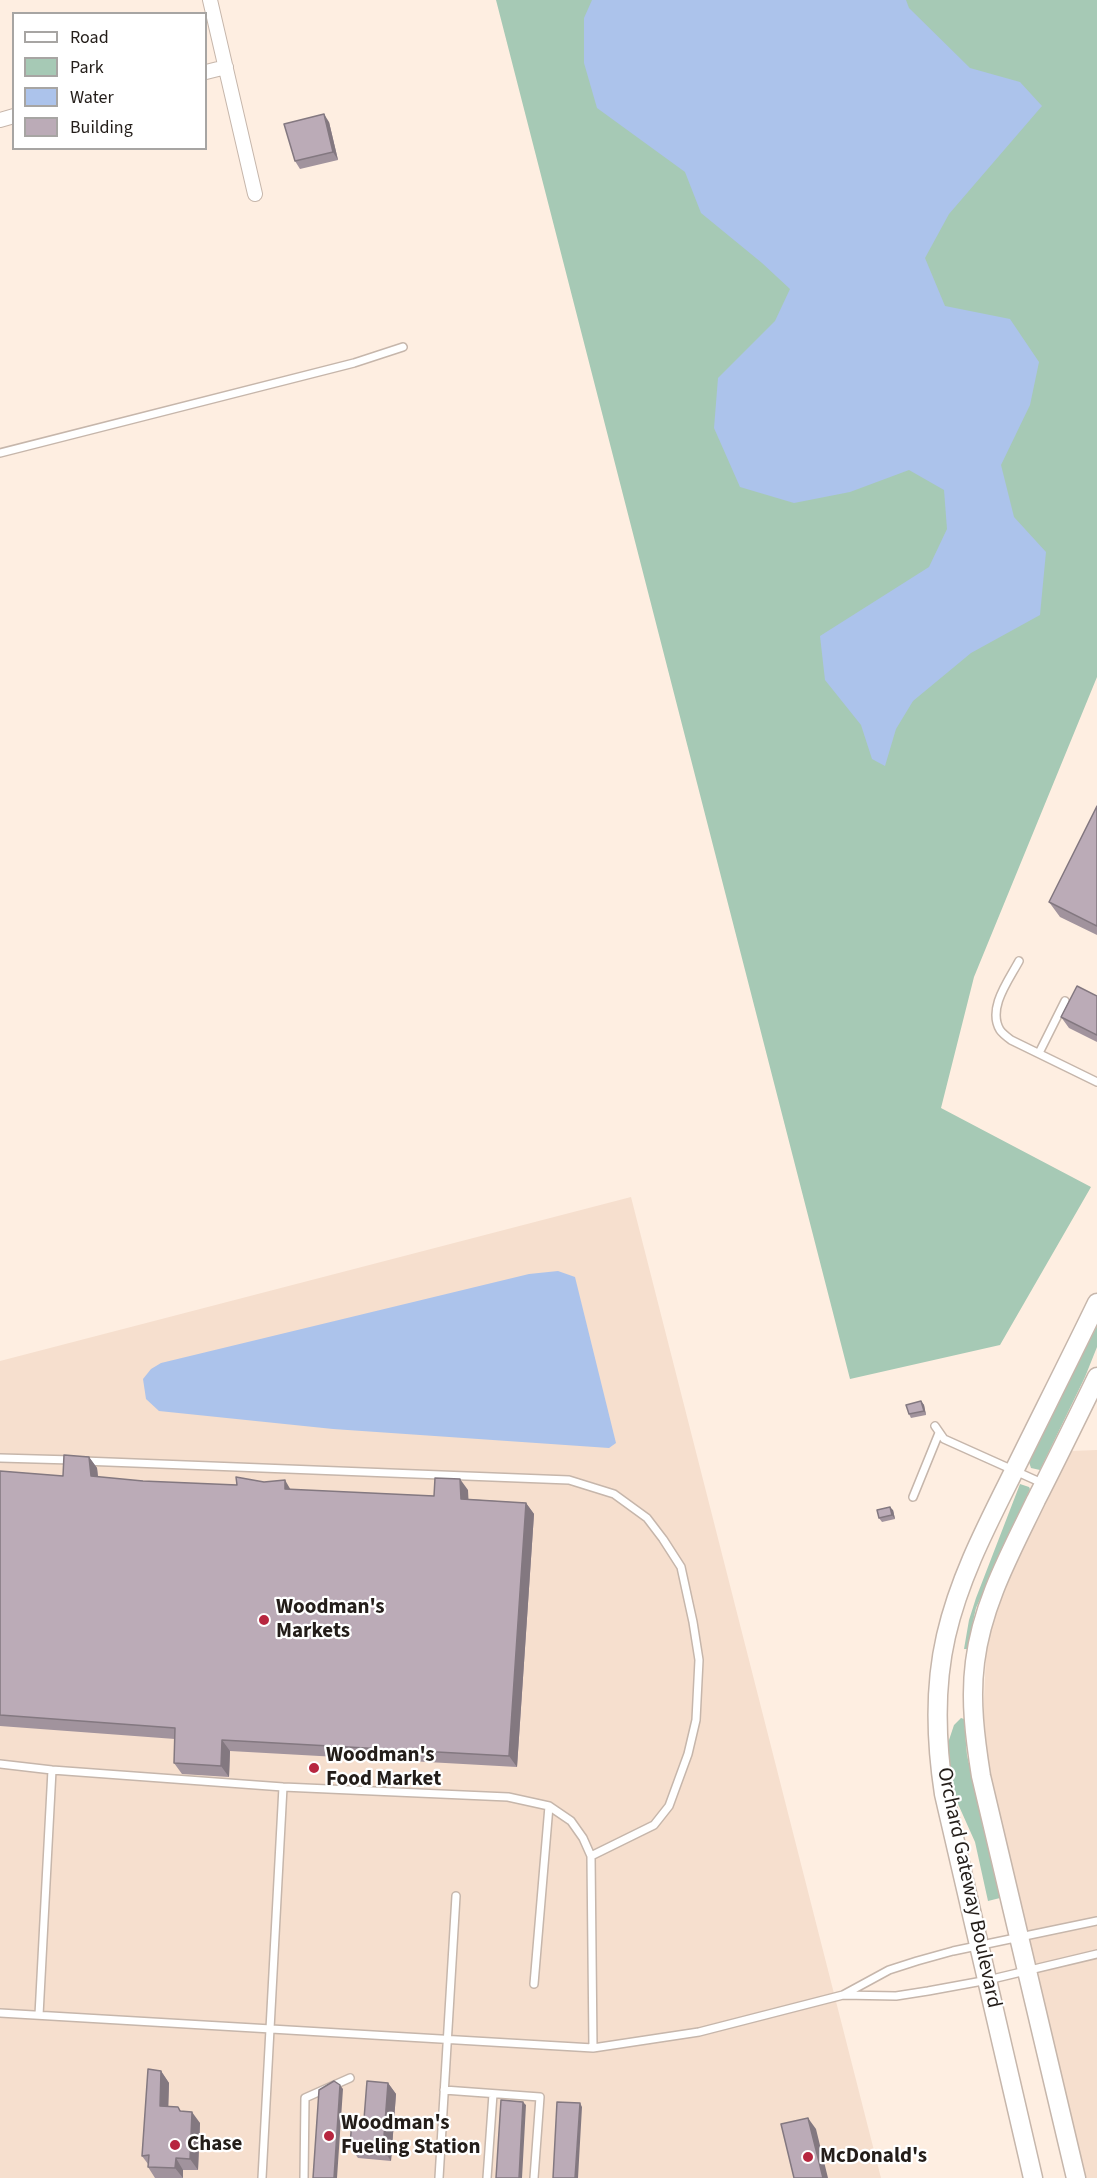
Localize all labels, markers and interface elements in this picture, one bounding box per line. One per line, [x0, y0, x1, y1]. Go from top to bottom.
legend [12, 12, 207, 150]
text: Road [70, 25, 109, 50]
text: Park [70, 55, 104, 80]
text: Water [70, 85, 114, 110]
text: Building [70, 115, 133, 140]
place label: Woodman's Markets [276, 1595, 385, 1645]
marker: Woodman's Markets [257, 1613, 271, 1627]
place label: Woodman's Food Market [326, 1743, 441, 1793]
marker: Woodman's Food Market [307, 1761, 321, 1775]
street label: Orchard Gateway Boulevard [930, 1765, 1006, 2011]
place label: Woodman's Fueling Station [341, 2111, 481, 2161]
marker: Woodman's Fueling Station [322, 2129, 336, 2143]
place label: Chase [187, 2132, 242, 2158]
marker: Chase [168, 2138, 182, 2152]
place label: McDonald's [820, 2144, 927, 2170]
marker: McDonald's [801, 2150, 815, 2164]

